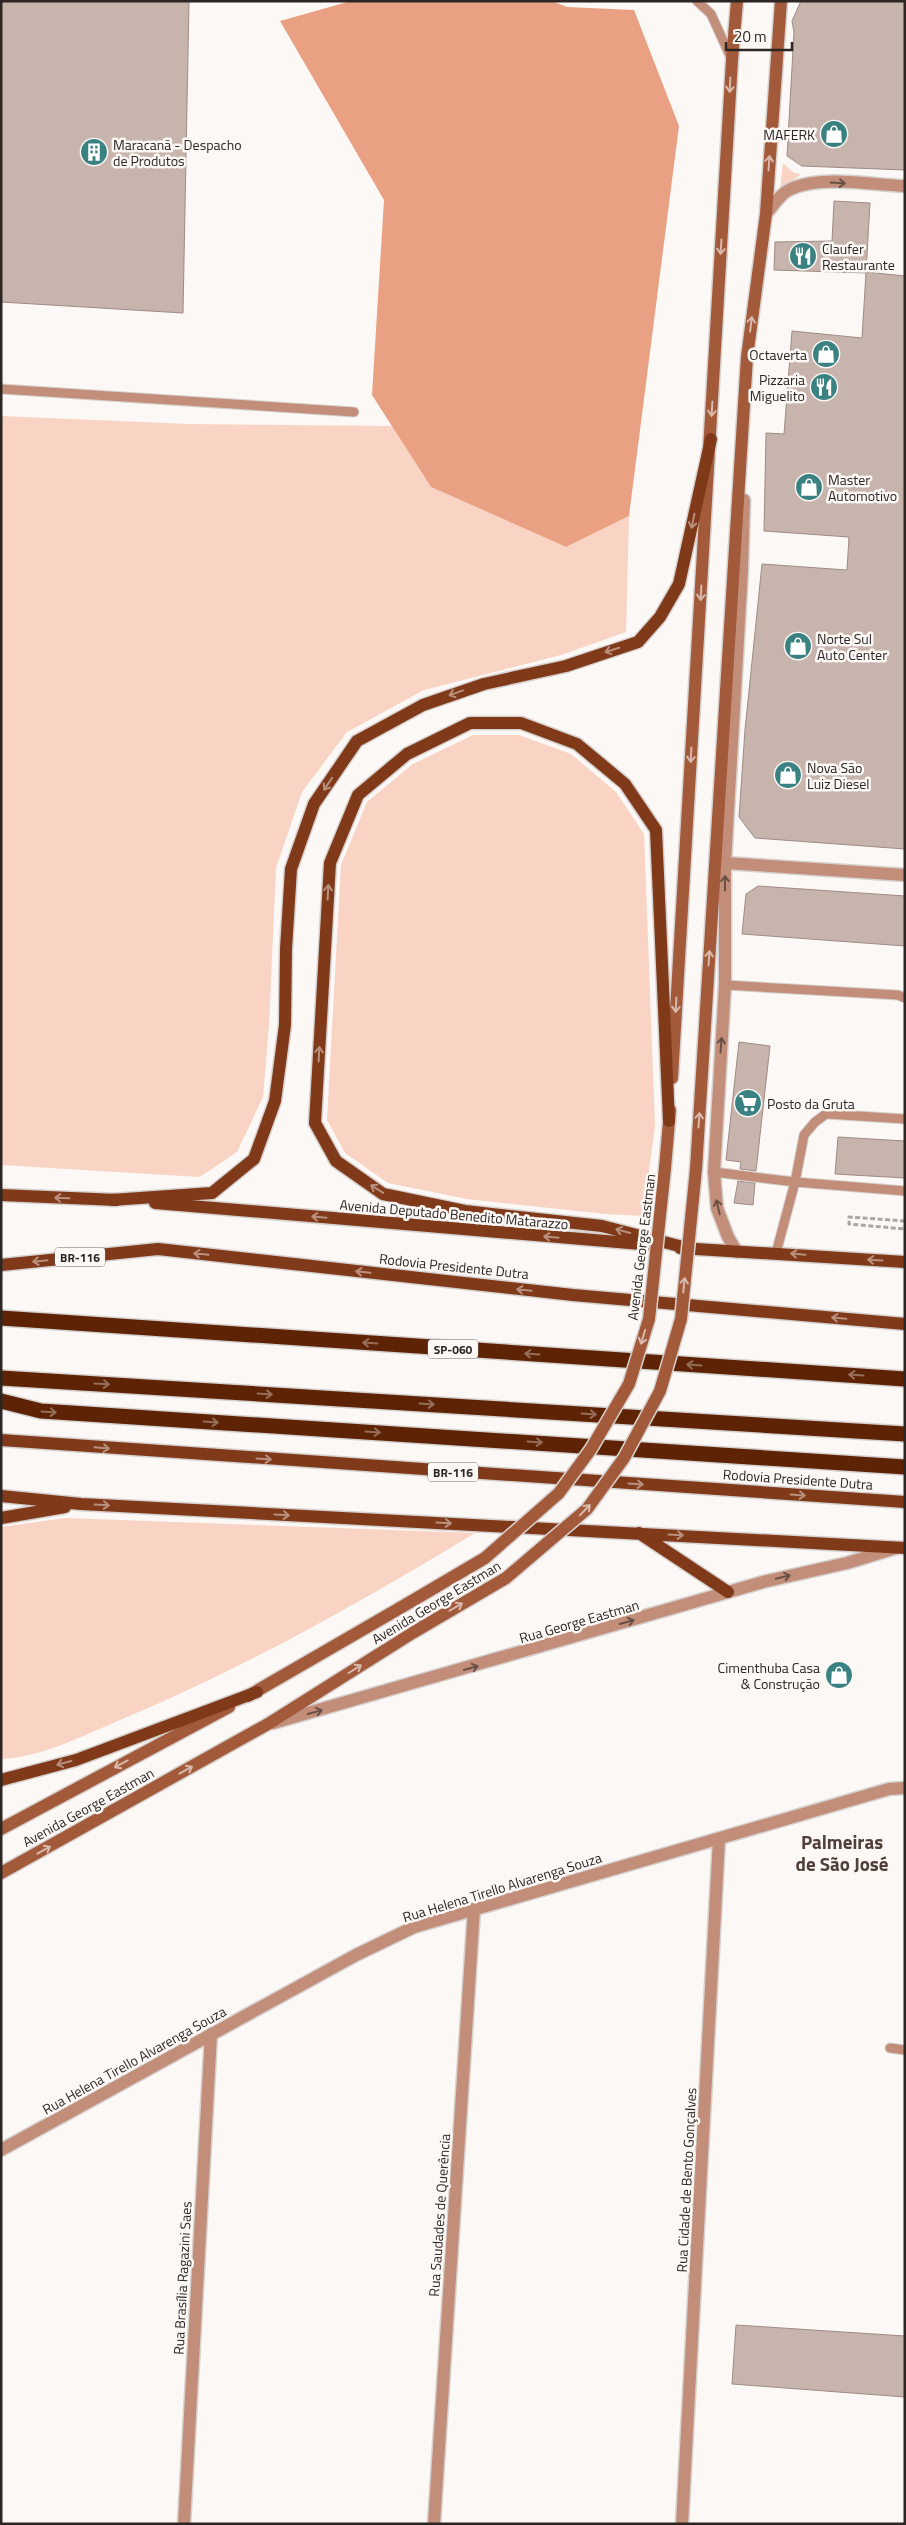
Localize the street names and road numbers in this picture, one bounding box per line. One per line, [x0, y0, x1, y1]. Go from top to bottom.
street label: Avenida George Eastman [622, 1173, 660, 1321]
street label: Avenida Deputado Benedito Matarazzo [339, 1194, 569, 1234]
road number: BR-116 [55, 1248, 105, 1266]
street label: Rodovia Presidente Dutra [378, 1248, 530, 1284]
road number: SP-060 [428, 1340, 478, 1358]
road number: BR-116 [428, 1462, 478, 1481]
street label: Rodovia Presidente Dutra [722, 1463, 874, 1495]
street label: Avenida George Eastman [367, 1555, 505, 1649]
street label: Rua George Eastman [517, 1594, 641, 1648]
street label: Avenida George Eastman [18, 1762, 158, 1852]
street label: Rua Helena Tirello Alvarenga Souza [400, 1847, 604, 1927]
street label: Rua Helena Tirello Alvarenga Souza [38, 2001, 230, 2119]
street label: Rua Cidade de Bento Gonçalves [671, 2087, 701, 2273]
street label: Rua Saudades de Querência [423, 2133, 455, 2297]
street label: Rua Brasília Ragazini Saes [167, 2201, 197, 2355]

